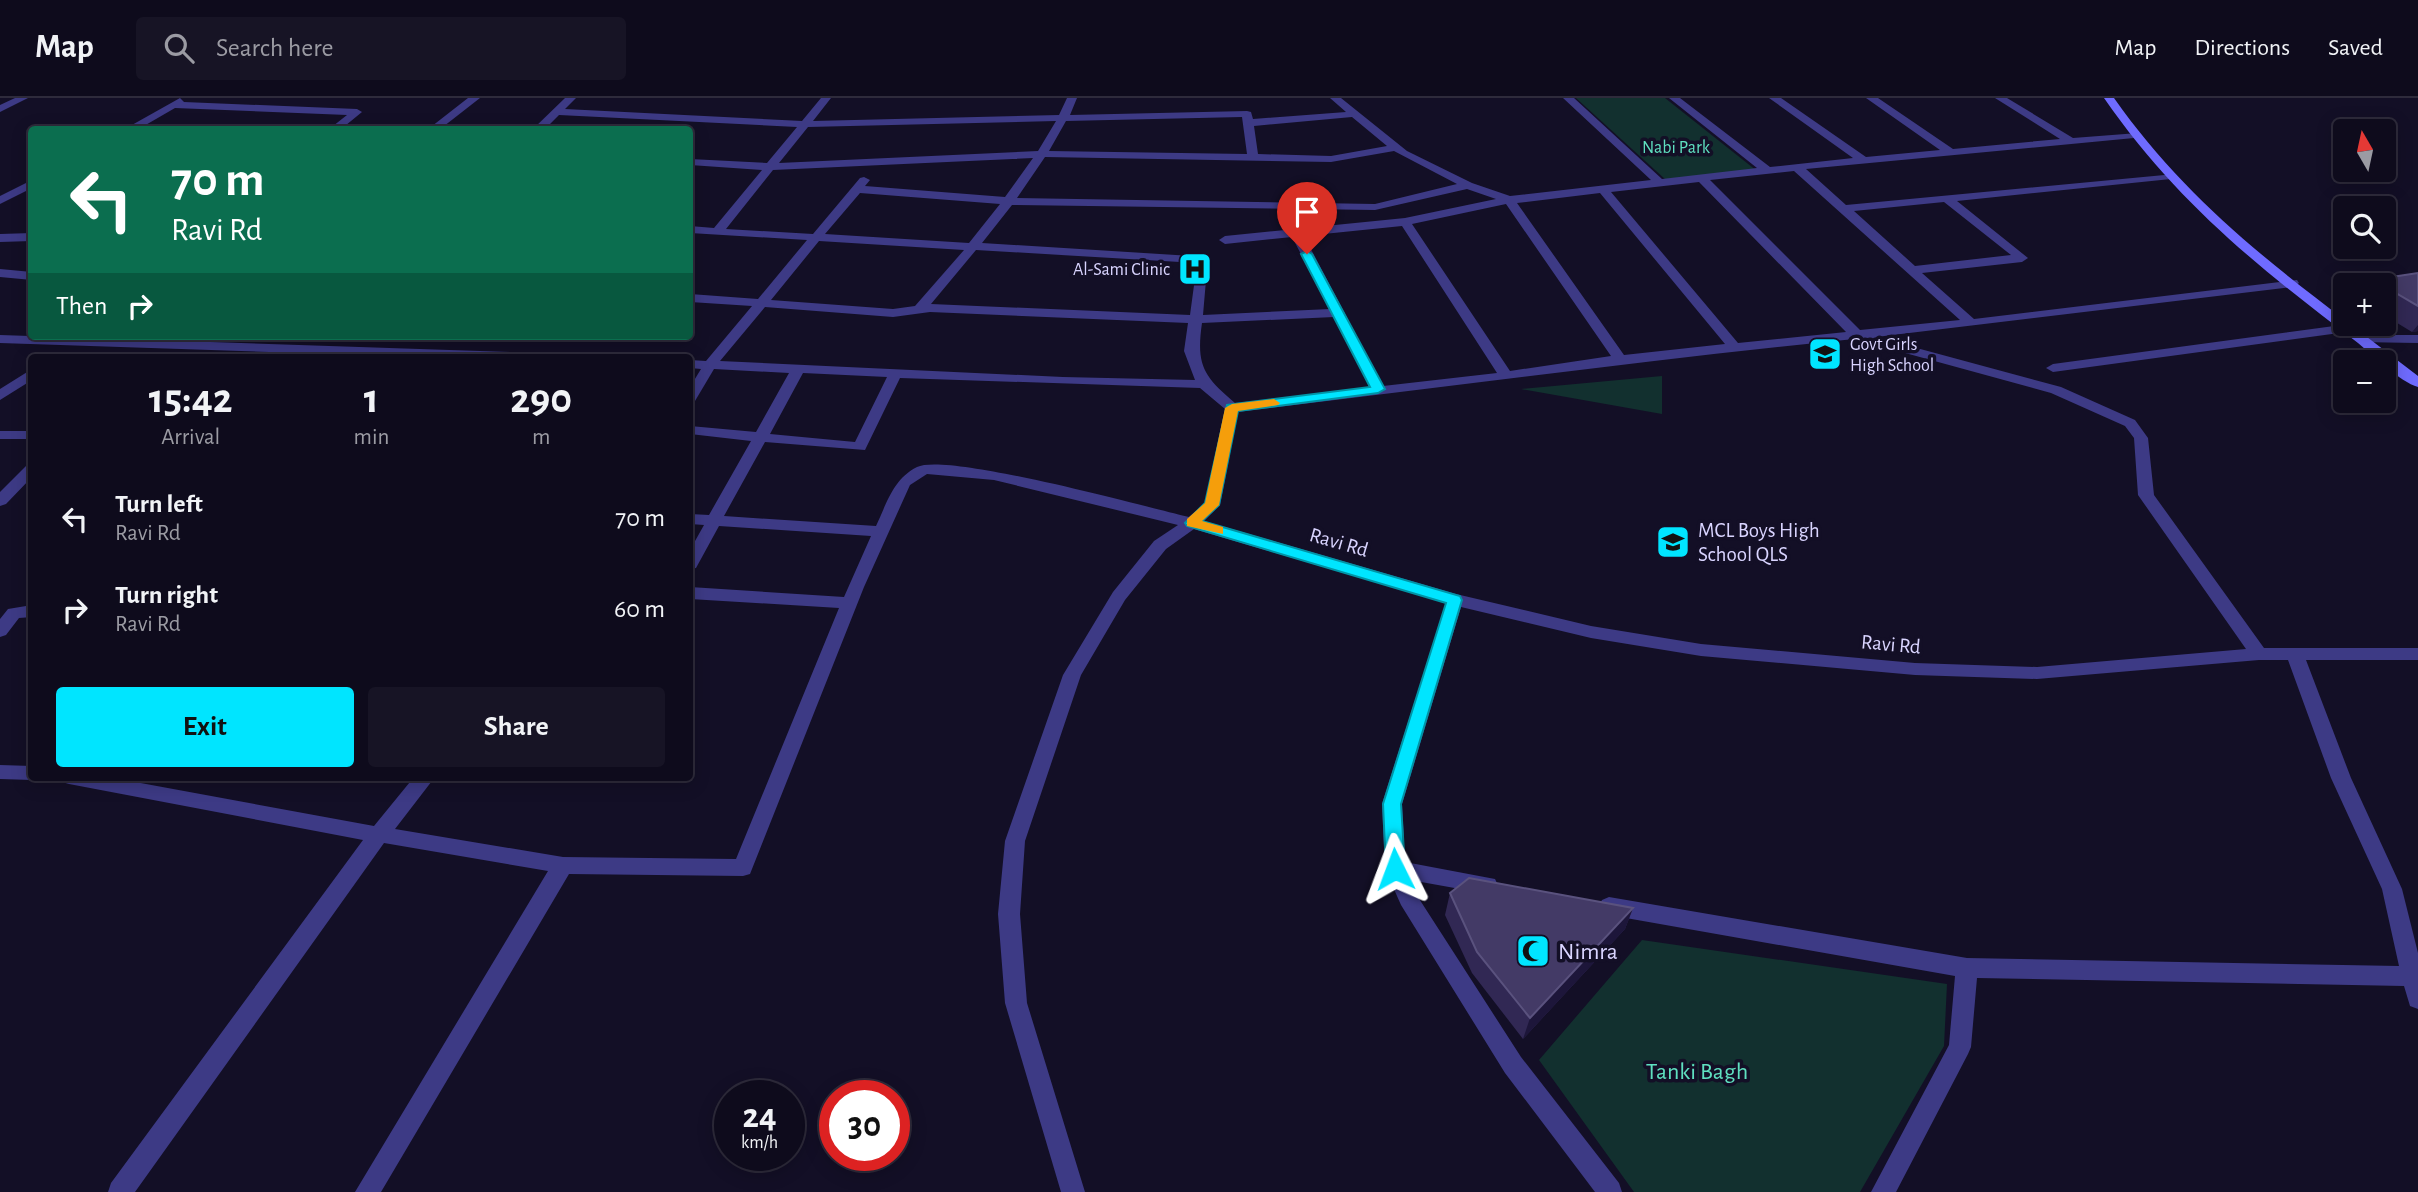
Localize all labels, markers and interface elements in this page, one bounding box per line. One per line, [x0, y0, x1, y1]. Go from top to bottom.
search box [136, 17, 626, 80]
icon: search [160, 29, 198, 67]
text: Map [35, 31, 94, 64]
text: Search here [216, 35, 334, 61]
text: Map [2114, 36, 2156, 60]
text: Directions [2194, 36, 2290, 60]
text: Saved [2328, 36, 2383, 60]
north arrow [2333, 119, 2396, 182]
map controls [2333, 119, 2396, 413]
park label: Nabi Park [1642, 139, 1711, 157]
icon: left [56, 154, 147, 245]
text: 70 m [171, 156, 265, 205]
pin [1277, 182, 1337, 254]
icon: arrive [1288, 193, 1326, 231]
button: search [2333, 196, 2396, 259]
text: Ravi Rd [171, 214, 262, 246]
hospital icon: Al-Sami Clinic [1176, 250, 1214, 288]
place label: Al-Sami Clinic [1073, 261, 1170, 279]
button: + [2333, 273, 2396, 336]
icon: right [121, 287, 159, 325]
text: Then [56, 293, 107, 319]
school or university icon: Govt Girls High School [1806, 335, 1844, 373]
place label: Govt Girls High School [1850, 336, 1934, 375]
button: − [2333, 350, 2396, 413]
text: 15:42 [149, 378, 233, 420]
text: 1 [364, 378, 379, 420]
text: 290 [510, 378, 572, 420]
text: Arrival [161, 426, 220, 449]
text: min [353, 426, 389, 449]
text: m [532, 426, 550, 449]
text: Turn left [115, 491, 203, 517]
icon: left [56, 500, 94, 538]
text: 70 m [615, 505, 665, 531]
place label: MCL Boys High School QLS [1698, 520, 1820, 565]
text: Ravi Rd [115, 522, 181, 545]
school or university icon: MCL Boys High School QLS [1654, 523, 1692, 561]
street label: Ravi Rd [1307, 524, 1371, 561]
text: Turn right [115, 582, 218, 608]
icon: right [56, 591, 94, 629]
text: 60 m [614, 596, 665, 622]
text: Ravi Rd [115, 613, 181, 636]
street label: Ravi Rd [1860, 631, 1922, 658]
button: Exit [56, 687, 354, 767]
button: Share [368, 687, 665, 767]
position arrow [1358, 832, 1432, 906]
mosque icon: Nimra [1514, 932, 1552, 970]
place label: Nimra [1558, 940, 1618, 964]
park label: Tanki Bagh [1646, 1060, 1748, 1084]
speed limit sign: 30 [819, 1080, 910, 1171]
text: 24 [742, 1099, 777, 1134]
text: km/h [741, 1134, 778, 1152]

